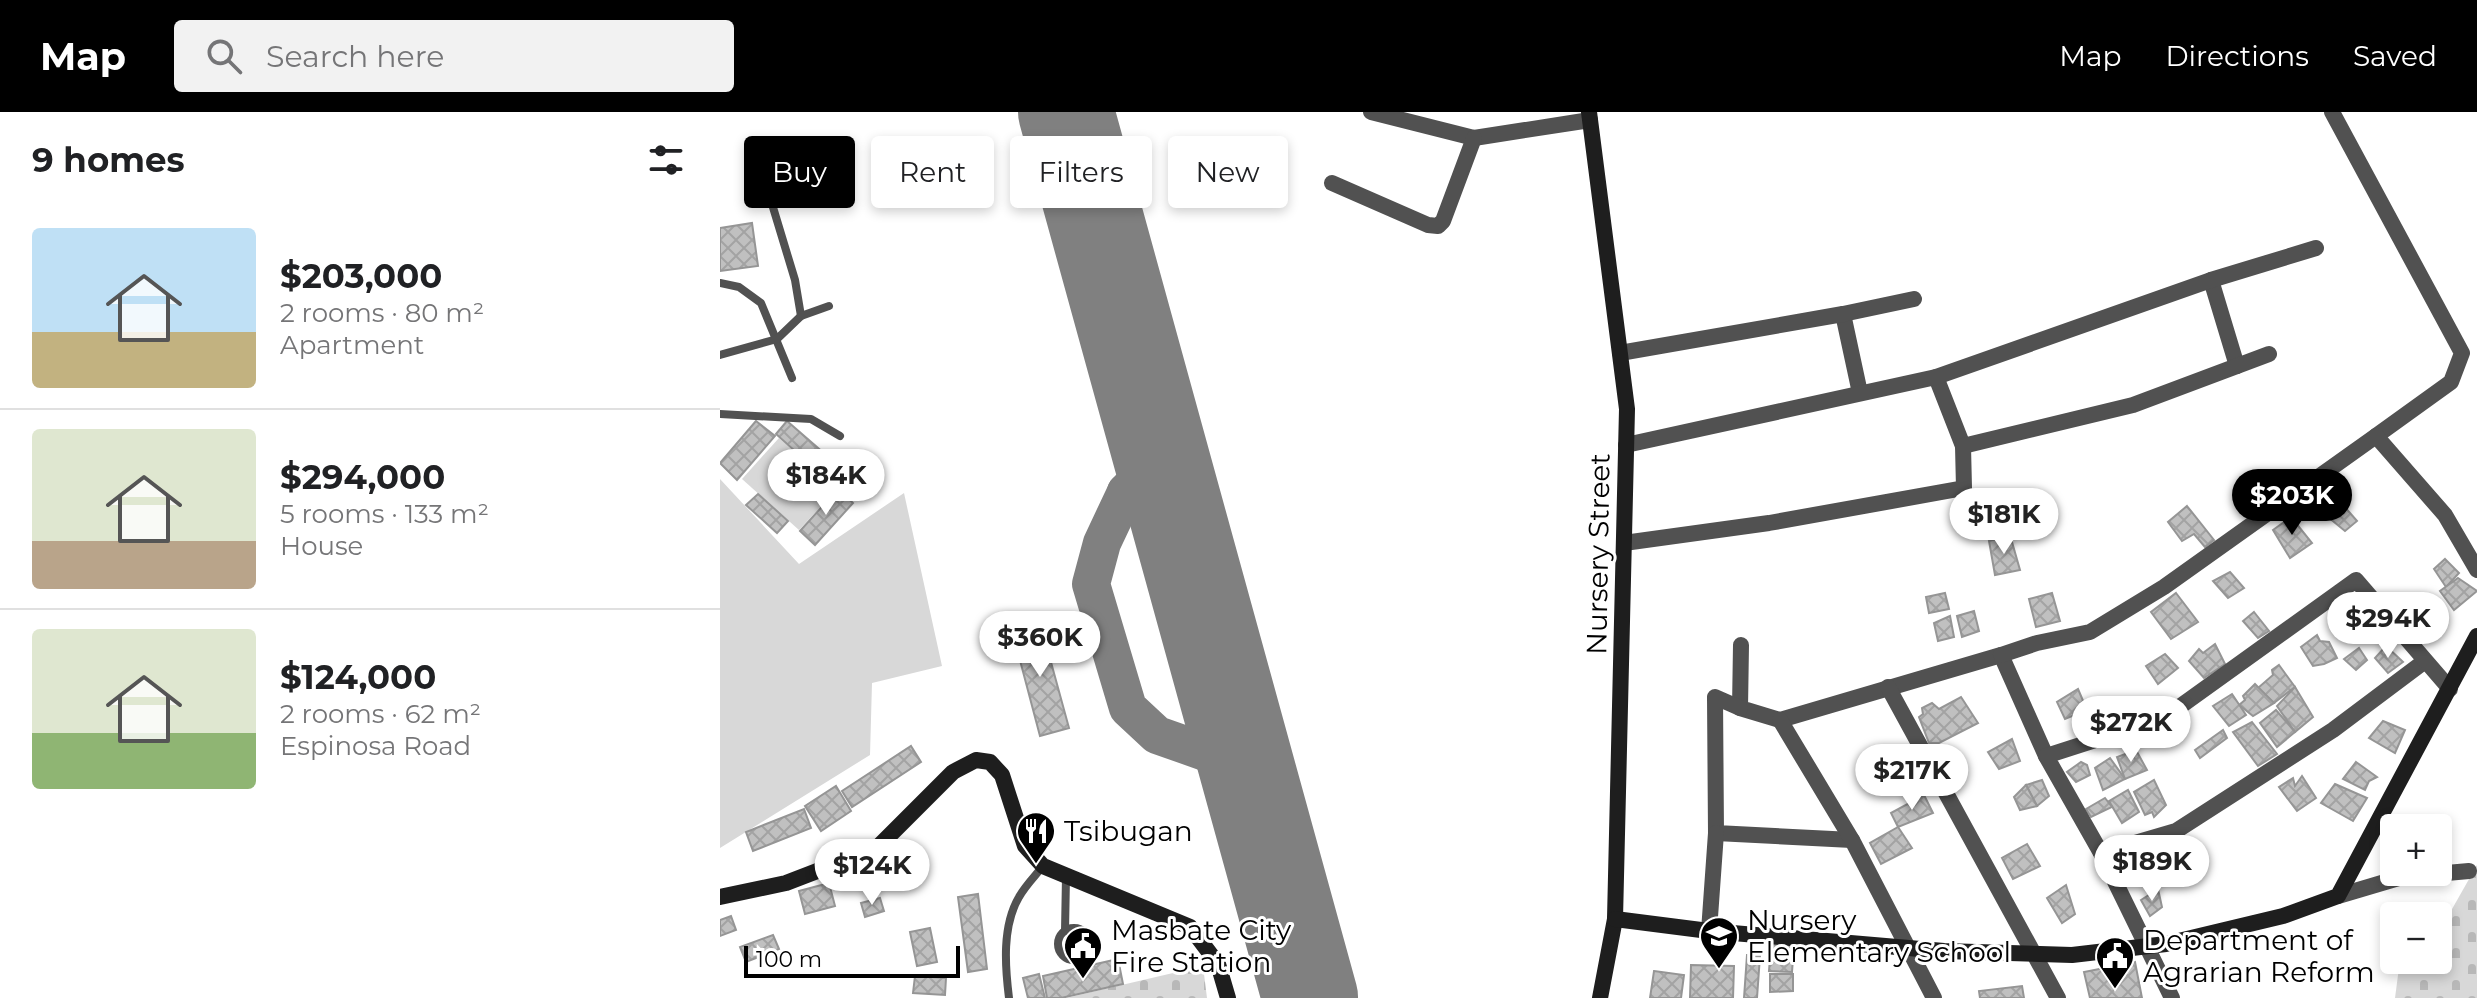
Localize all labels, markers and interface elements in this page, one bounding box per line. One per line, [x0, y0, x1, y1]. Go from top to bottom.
search box [174, 20, 734, 92]
text: Map [40, 33, 126, 80]
icon: search [202, 34, 246, 78]
text: Search here [266, 38, 444, 75]
text: Map [2059, 39, 2121, 73]
text: Directions [2165, 39, 2309, 73]
text: Saved [2353, 39, 2437, 73]
chip: Buy [744, 136, 855, 208]
chip: Rent [871, 136, 994, 208]
chip: Filters [1010, 136, 1152, 208]
chip: New [1168, 136, 1288, 208]
icon: filters [644, 138, 688, 182]
text: 9 homes [32, 139, 185, 181]
text: $203,000 [280, 255, 442, 297]
icon: home [96, 260, 192, 356]
text: 2 rooms · 80 m² [280, 297, 484, 329]
text: Apartment [280, 329, 424, 361]
pin: $184K [770, 449, 882, 517]
street label: Nursery Street [1579, 453, 1617, 655]
text: $294,000 [280, 456, 445, 498]
text: $184K [786, 459, 866, 491]
icon: home [96, 461, 192, 557]
pin: $203K [2236, 469, 2348, 537]
text: $203K [2250, 479, 2334, 511]
pin: $181K [1948, 488, 2060, 556]
text: 5 rooms · 133 m² [280, 498, 489, 530]
text: $181K [1967, 498, 2041, 530]
text: House [280, 530, 363, 562]
pin: $294K [2332, 592, 2444, 660]
text: $294K [2345, 602, 2431, 634]
pin: $360K [984, 611, 1096, 679]
text: $360K [997, 621, 1083, 653]
text: $124,000 [280, 656, 436, 698]
icon: home [96, 661, 192, 757]
pin: $272K [2075, 696, 2187, 764]
text: 2 rooms · 62 m² [280, 698, 481, 730]
text: $272K [2090, 706, 2172, 738]
text: Espinosa Road [280, 730, 471, 762]
pin: $217K [1856, 744, 1968, 812]
text: $217K [1873, 754, 1951, 786]
restaurant icon: Tsibugan [1015, 810, 1057, 865]
place label: Tsibugan [1064, 814, 1193, 848]
map controls [2380, 814, 2452, 974]
button: + [2380, 814, 2452, 886]
pin: $189K [2096, 835, 2208, 903]
pin: $124K [816, 839, 928, 907]
text: $189K [2112, 845, 2192, 877]
text: $124K [833, 849, 911, 881]
button: − [2380, 902, 2452, 974]
place label: Nursery Elementary School [1747, 903, 2011, 969]
place label: Masbate City Fire Station [1111, 913, 1292, 979]
school or university icon: Nursery Elementary School [1698, 915, 1740, 970]
place label: Department of Agrarian Reform [2143, 923, 2375, 989]
public building icon: Masbate City Fire Station [1062, 925, 1104, 980]
public building icon: Department of Agrarian Reform [2094, 935, 2136, 990]
scale bar [744, 942, 960, 978]
text: 100 m [756, 946, 822, 973]

